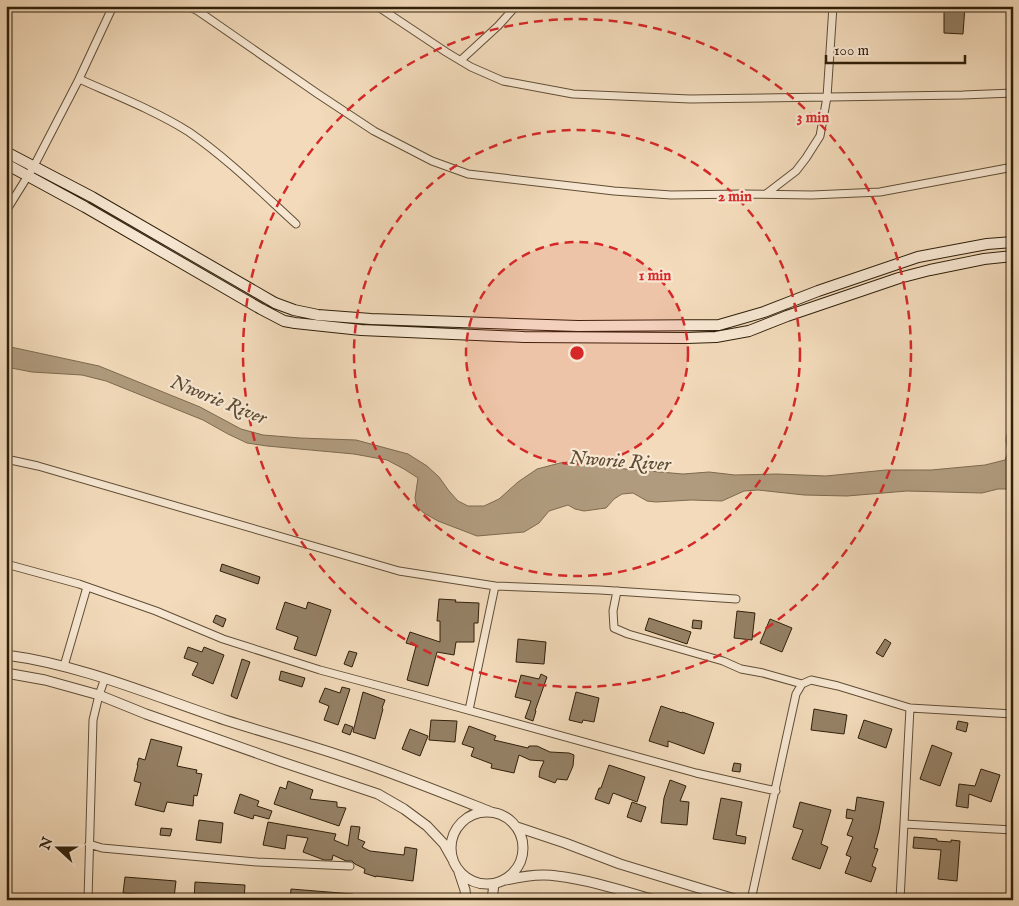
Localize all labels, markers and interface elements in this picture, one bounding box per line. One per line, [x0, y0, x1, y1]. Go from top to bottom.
scale bar [826, 32, 965, 64]
text: 100 m [834, 41, 870, 60]
text: 3 min [797, 108, 829, 127]
text: 2 min [718, 187, 752, 206]
text: 1 min [639, 266, 671, 285]
centre of rings [568, 344, 586, 362]
water label: Nworie River [166, 370, 272, 432]
water label: Nworie River [568, 445, 673, 478]
north arrow [32, 824, 82, 874]
text: N [36, 835, 57, 854]

